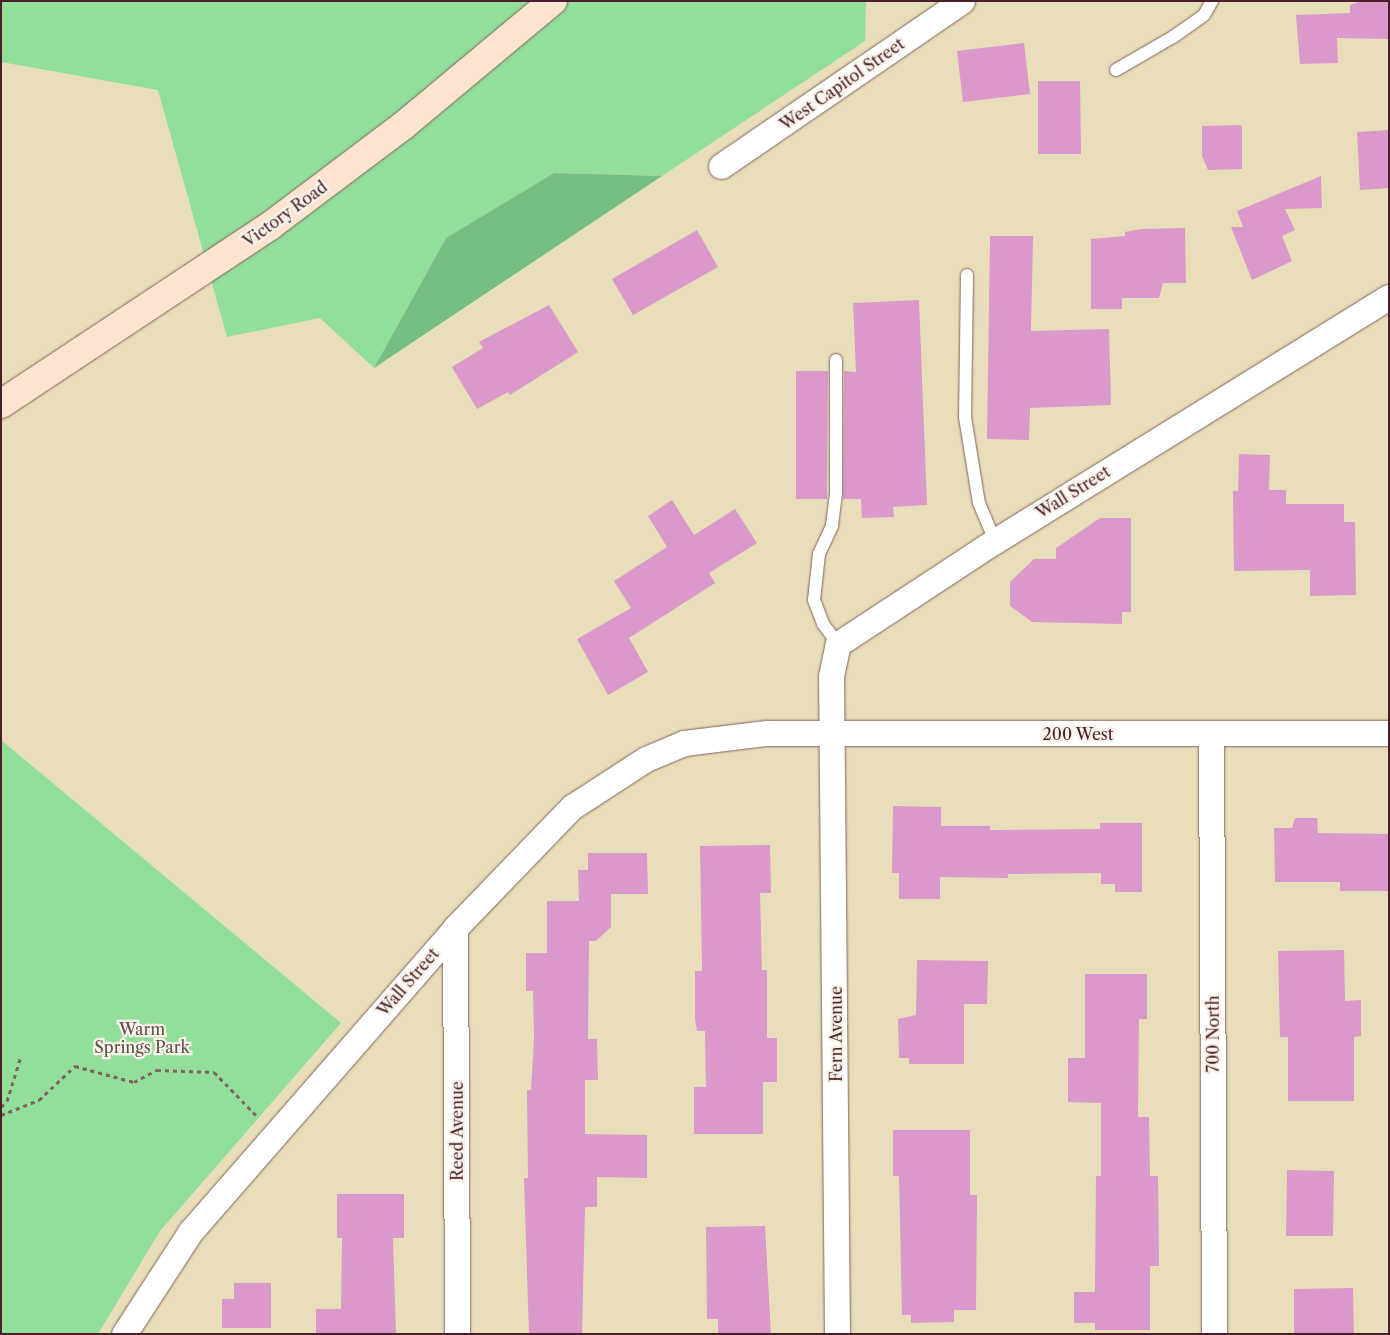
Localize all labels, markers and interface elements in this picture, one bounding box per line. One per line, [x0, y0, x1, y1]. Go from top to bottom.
street label: West Capitol Street [776, 34, 908, 134]
street label: Victory Road [239, 177, 331, 251]
street label: Wall Street [1032, 462, 1114, 522]
street label: 200 West [1042, 724, 1114, 744]
street label: Wall Street [373, 944, 443, 1020]
street label: Fern Avenue [826, 986, 846, 1082]
street label: 700 North [1203, 995, 1223, 1073]
park label: Warm Springs Park [94, 1019, 190, 1057]
street label: Reed Avenue [447, 1081, 467, 1181]

